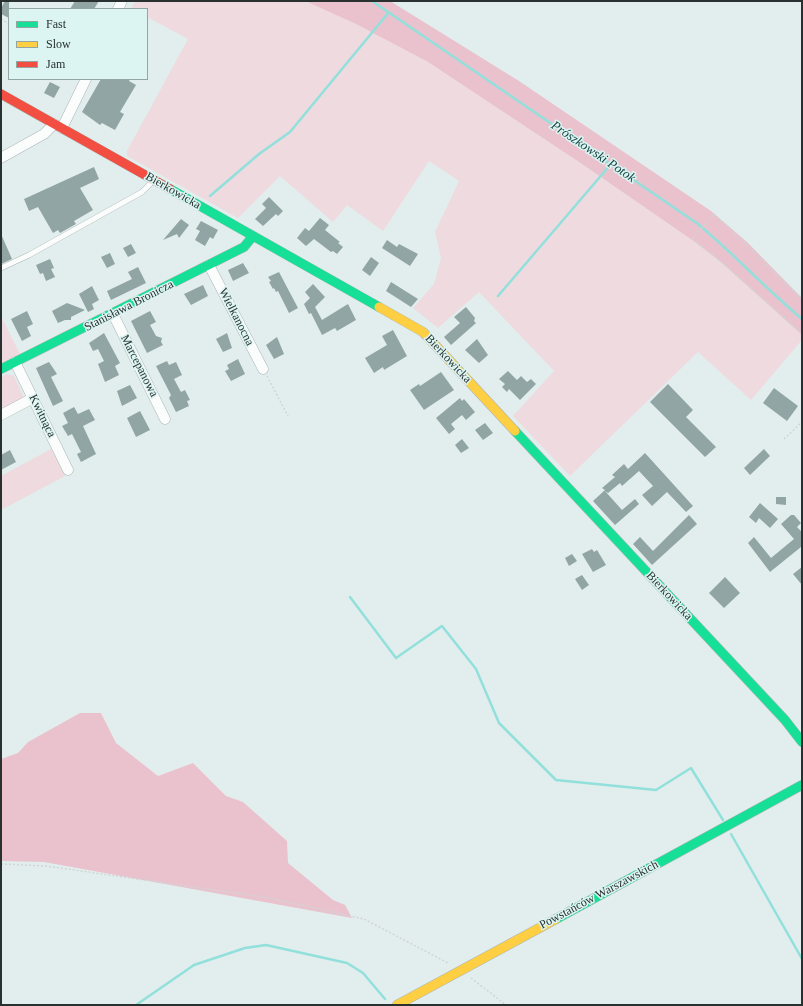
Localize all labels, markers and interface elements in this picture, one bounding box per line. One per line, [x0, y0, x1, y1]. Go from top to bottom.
legend [8, 8, 148, 80]
text: Fast [46, 17, 66, 31]
text: Slow [46, 37, 71, 51]
text: Jam [46, 57, 65, 71]
water label: Prószkowski Potok [548, 118, 638, 186]
street label: Bierkowicka [143, 169, 203, 213]
street label: Stanisława Bronicza [82, 277, 176, 335]
street label: Wielkanocna [215, 286, 257, 348]
street label: Marcepanowa [117, 332, 161, 400]
street label: Bierkowicka [422, 332, 474, 386]
street label: Kwitnąca [25, 392, 59, 440]
street label: Bierkowicka [643, 569, 695, 623]
street label: Powstańców Warszawskich [537, 858, 661, 932]

